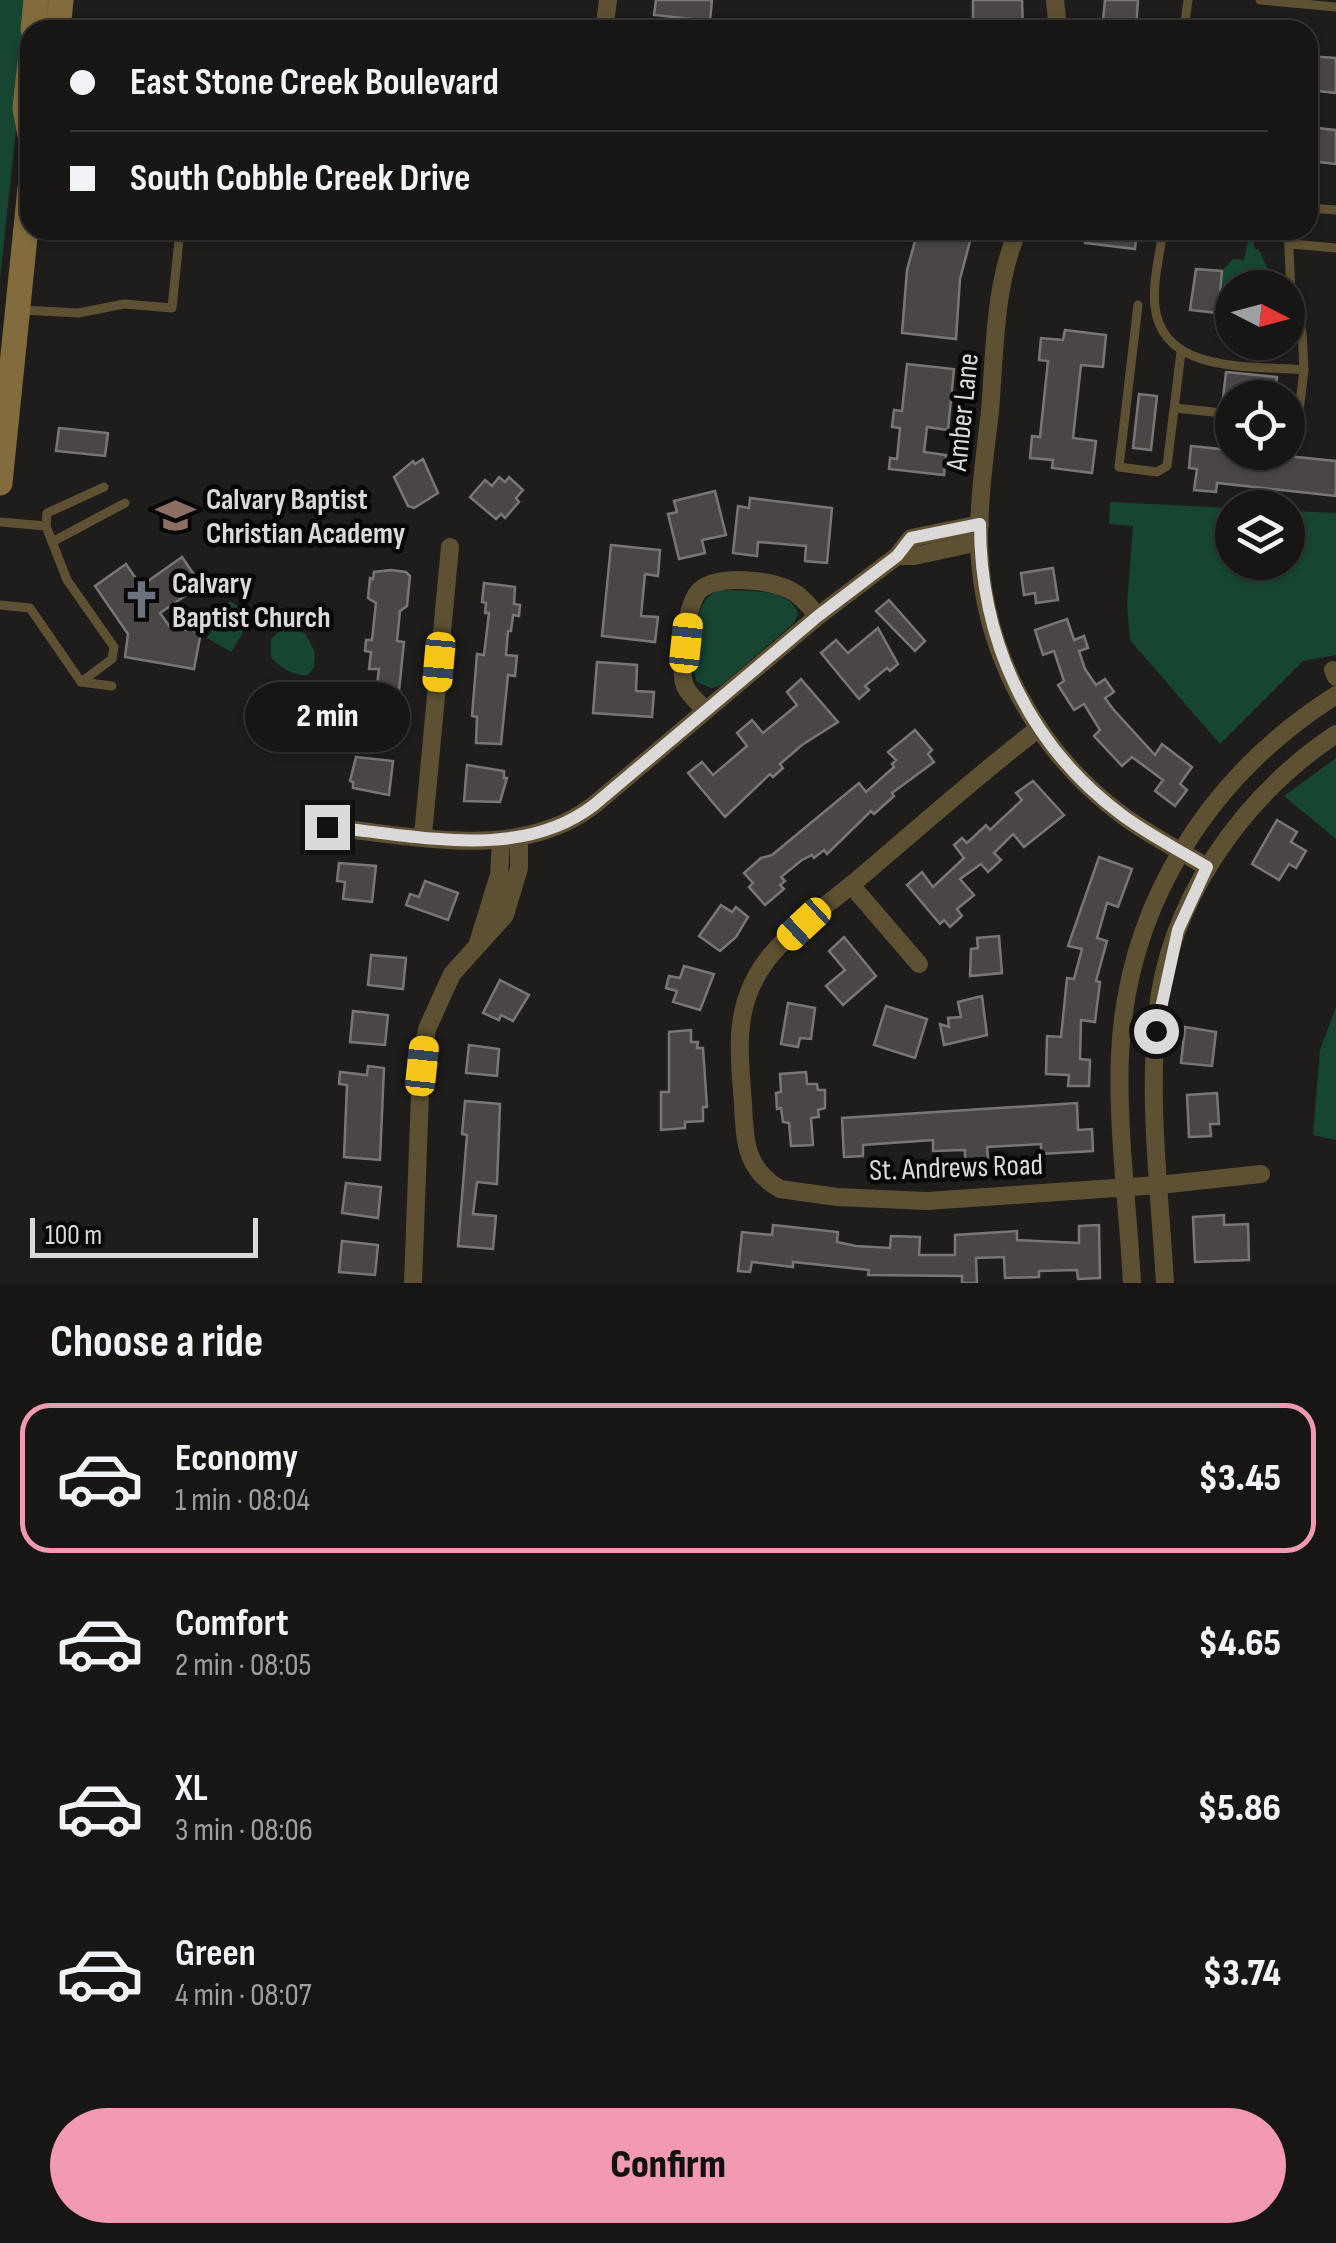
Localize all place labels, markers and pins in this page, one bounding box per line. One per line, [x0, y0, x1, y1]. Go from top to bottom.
place label: Calvary Baptist Christian Academy [206, 482, 406, 552]
school or university icon: Calvary Baptist Christian Academy [155, 495, 197, 537]
place label: Calvary Baptist Church [172, 566, 331, 636]
church icon: Calvary Baptist Church [121, 579, 163, 621]

